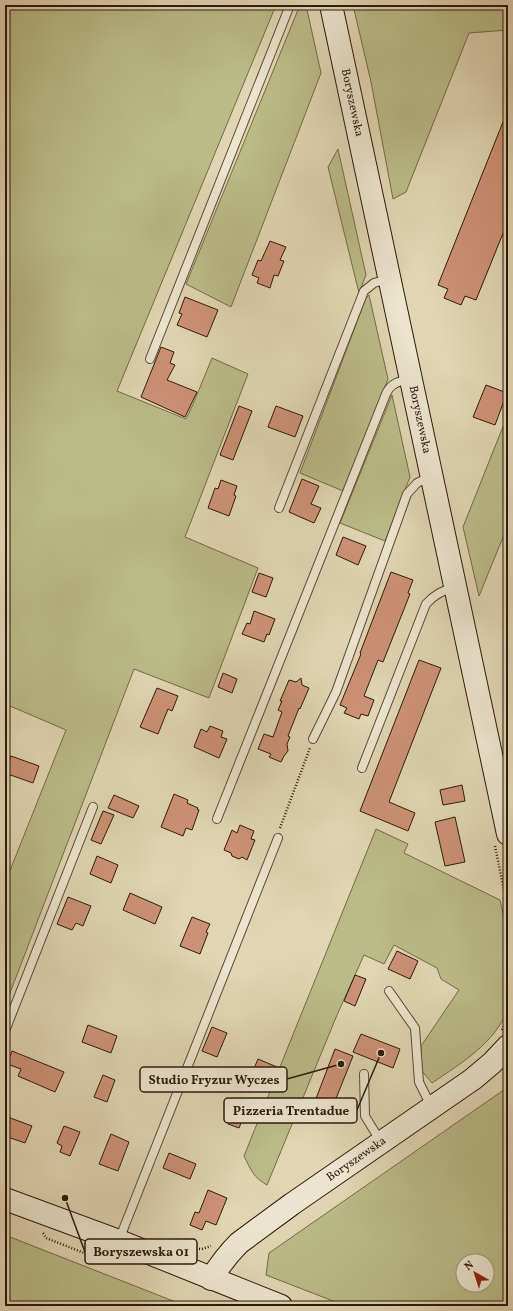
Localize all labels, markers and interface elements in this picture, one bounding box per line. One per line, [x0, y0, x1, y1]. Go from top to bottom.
street label: Boryszewska [337, 67, 367, 138]
street label: Boryszewska [404, 384, 435, 455]
callout: Studio Fryzur Wyczes [140, 1067, 287, 1092]
text: Studio Fryzur Wyczes [149, 1072, 279, 1090]
callout: Pizzeria Trentadue [224, 1098, 357, 1123]
text: Pizzeria Trentadue [233, 1103, 350, 1121]
street label: Boryszewska [324, 1133, 390, 1186]
callout: Boryszewska 01 [85, 1239, 197, 1264]
text: Boryszewska 01 [93, 1244, 189, 1262]
north arrow [455, 1253, 495, 1293]
text: N [462, 1258, 477, 1275]

